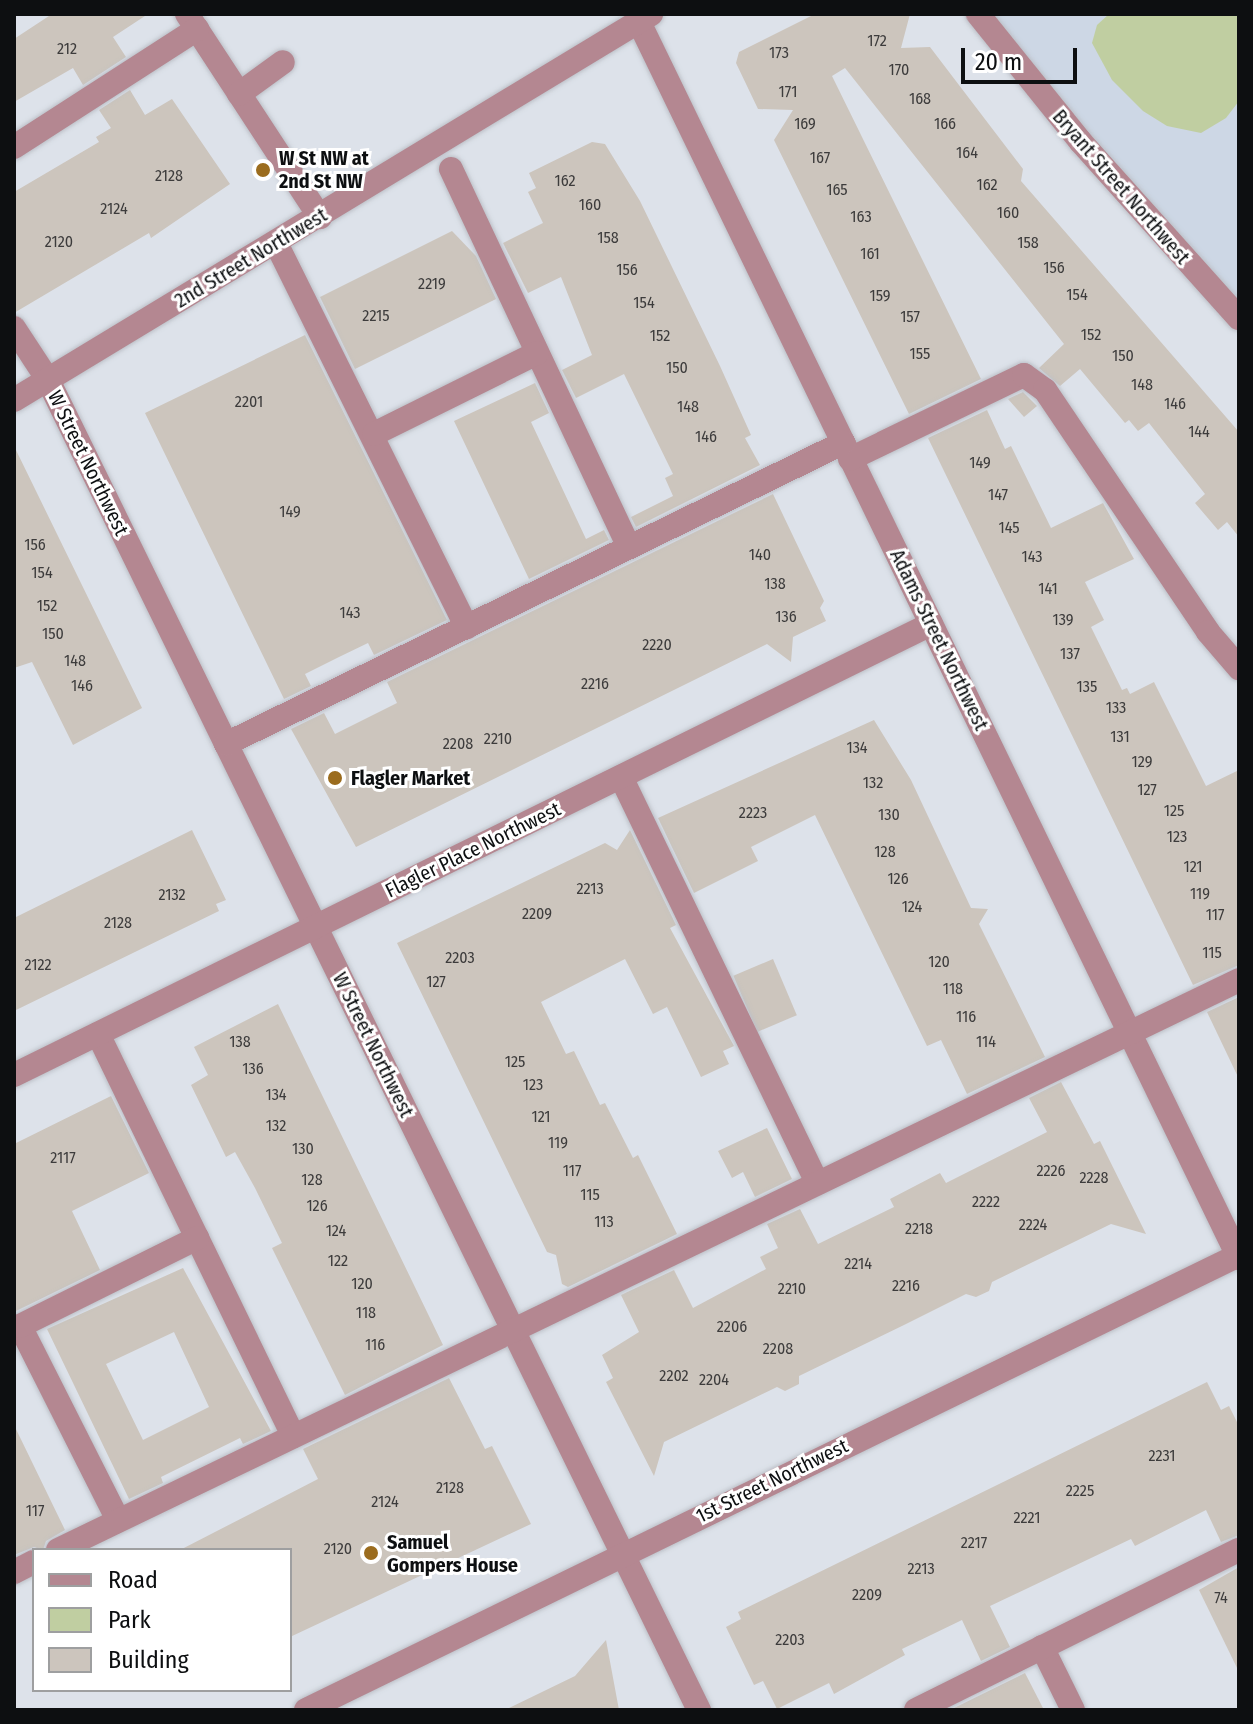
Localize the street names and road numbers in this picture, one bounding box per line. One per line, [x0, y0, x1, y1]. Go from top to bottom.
street label: Bryant Street Northwest [1047, 105, 1195, 269]
street label: 2nd Street Northwest [170, 203, 332, 313]
street label: W Street Northwest [43, 387, 133, 539]
street label: Adams Street Northwest [885, 546, 993, 734]
street label: Flagler Place Northwest [381, 797, 565, 903]
street label: W Street Northwest [328, 969, 418, 1121]
street label: 1st Street Northwest [692, 1434, 852, 1528]

